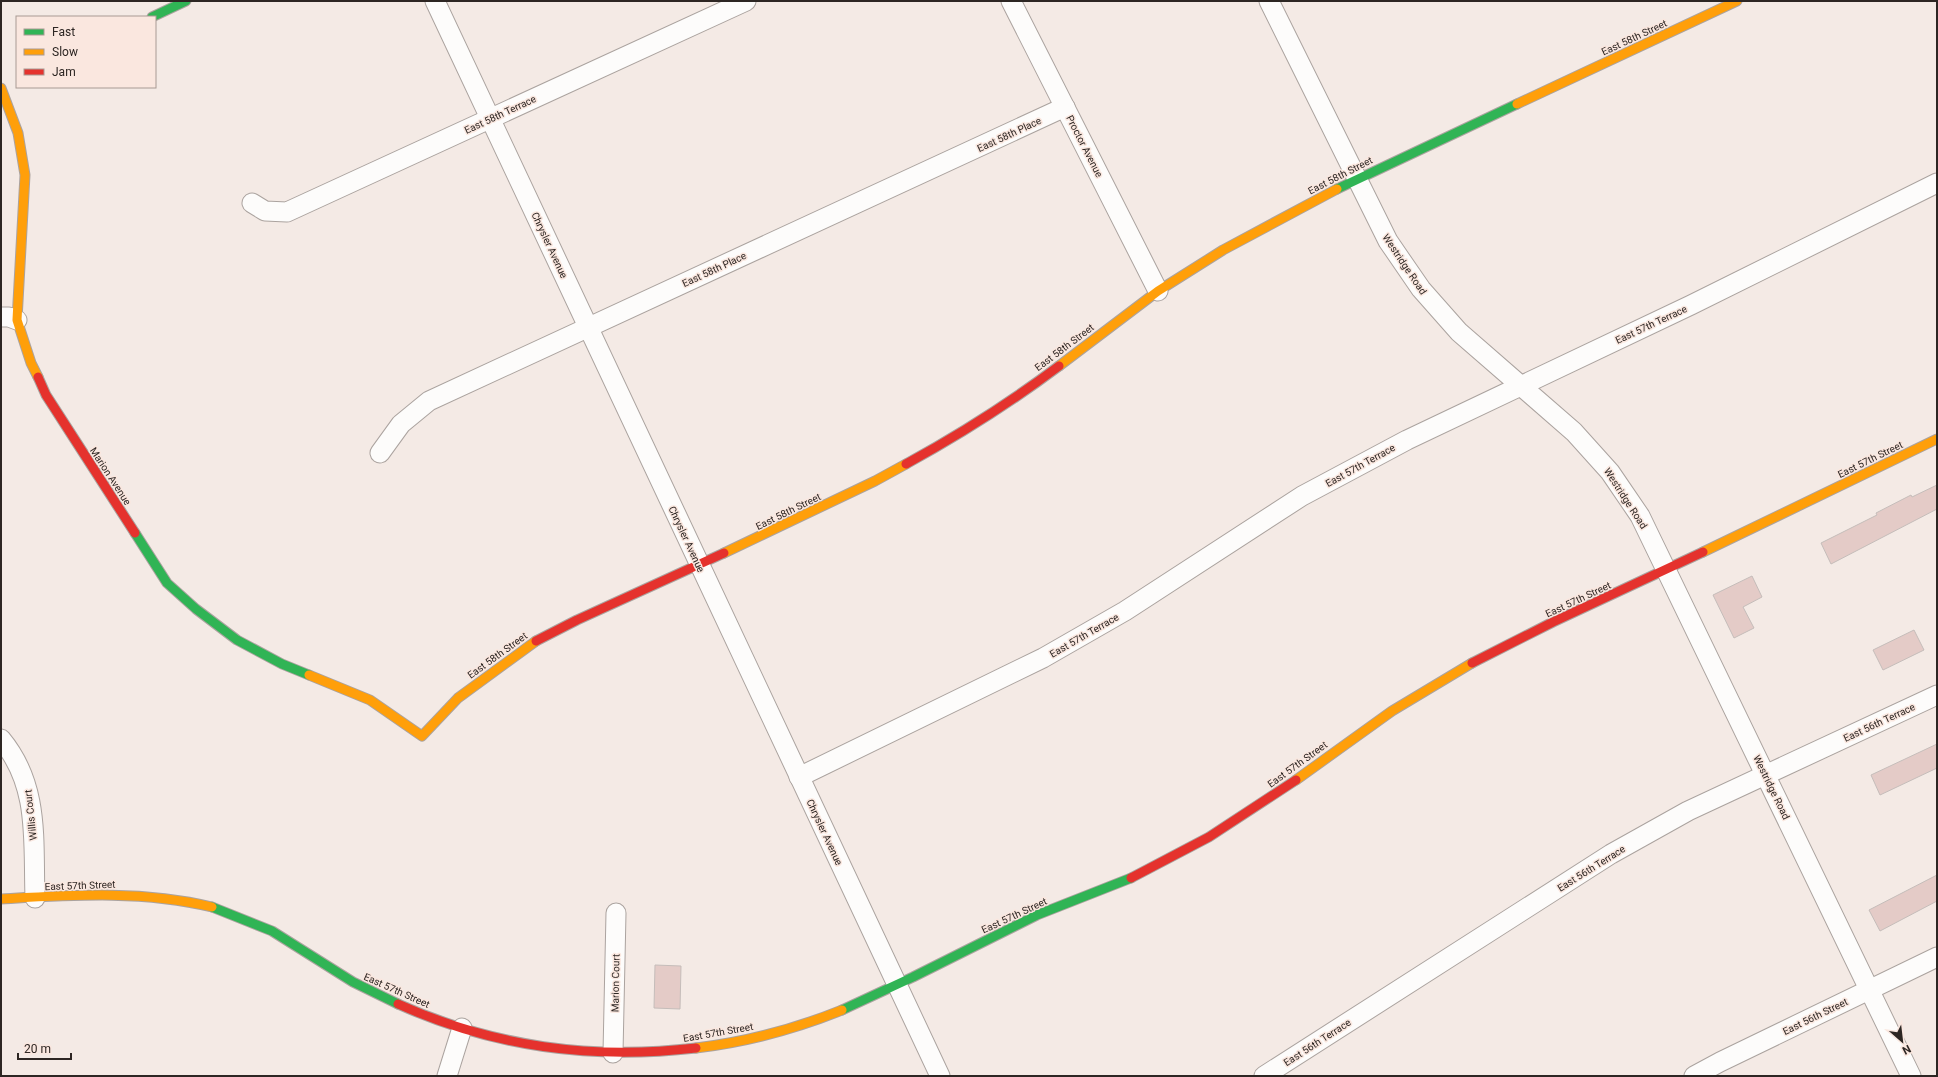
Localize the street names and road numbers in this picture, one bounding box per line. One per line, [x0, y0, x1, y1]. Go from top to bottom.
street label: East 58th Street [1600, 17, 1669, 57]
street label: East 58th Terrace [463, 93, 538, 136]
street label: Proctor Avenue [1064, 113, 1105, 179]
street label: East 58th Place [975, 115, 1043, 154]
street label: East 58th Street [1306, 154, 1374, 196]
street label: Chrysler Avenue [529, 210, 570, 280]
street label: Westridge Road [1380, 232, 1429, 296]
street label: East 58th Place [680, 250, 748, 289]
street label: East 57th Terrace [1614, 303, 1689, 346]
street label: East 58th Street [1033, 322, 1096, 373]
street label: East 57th Street [1836, 439, 1905, 480]
street label: East 57th Terrace [1324, 442, 1397, 489]
street label: Marion Avenue [88, 445, 133, 507]
street label: Westridge Road [1602, 466, 1649, 531]
street label: East 58th Street [754, 491, 823, 532]
street label: Chrysler Avenue [666, 504, 707, 574]
street label: East 57th Street [1544, 579, 1613, 619]
street label: East 57th Terrace [1048, 611, 1121, 660]
street label: East 58th Street [465, 630, 529, 681]
street label: East 56th Terrace [1842, 701, 1917, 744]
street label: East 57th Street [1265, 739, 1329, 790]
street label: Westridge Road [1751, 753, 1792, 821]
street label: Willis Court [22, 789, 39, 841]
street label: Chrysler Avenue [804, 797, 845, 867]
street label: East 56th Terrace [1555, 843, 1627, 894]
street label: East 57th Street [44, 879, 116, 892]
street label: East 57th Street [980, 895, 1049, 935]
street label: Marion Court [609, 954, 622, 1012]
street label: East 57th Street [362, 971, 431, 1010]
street label: East 56th Street [1781, 996, 1850, 1037]
street label: East 56th Terrace [1282, 1017, 1353, 1068]
street label: East 57th Street [682, 1021, 754, 1044]

